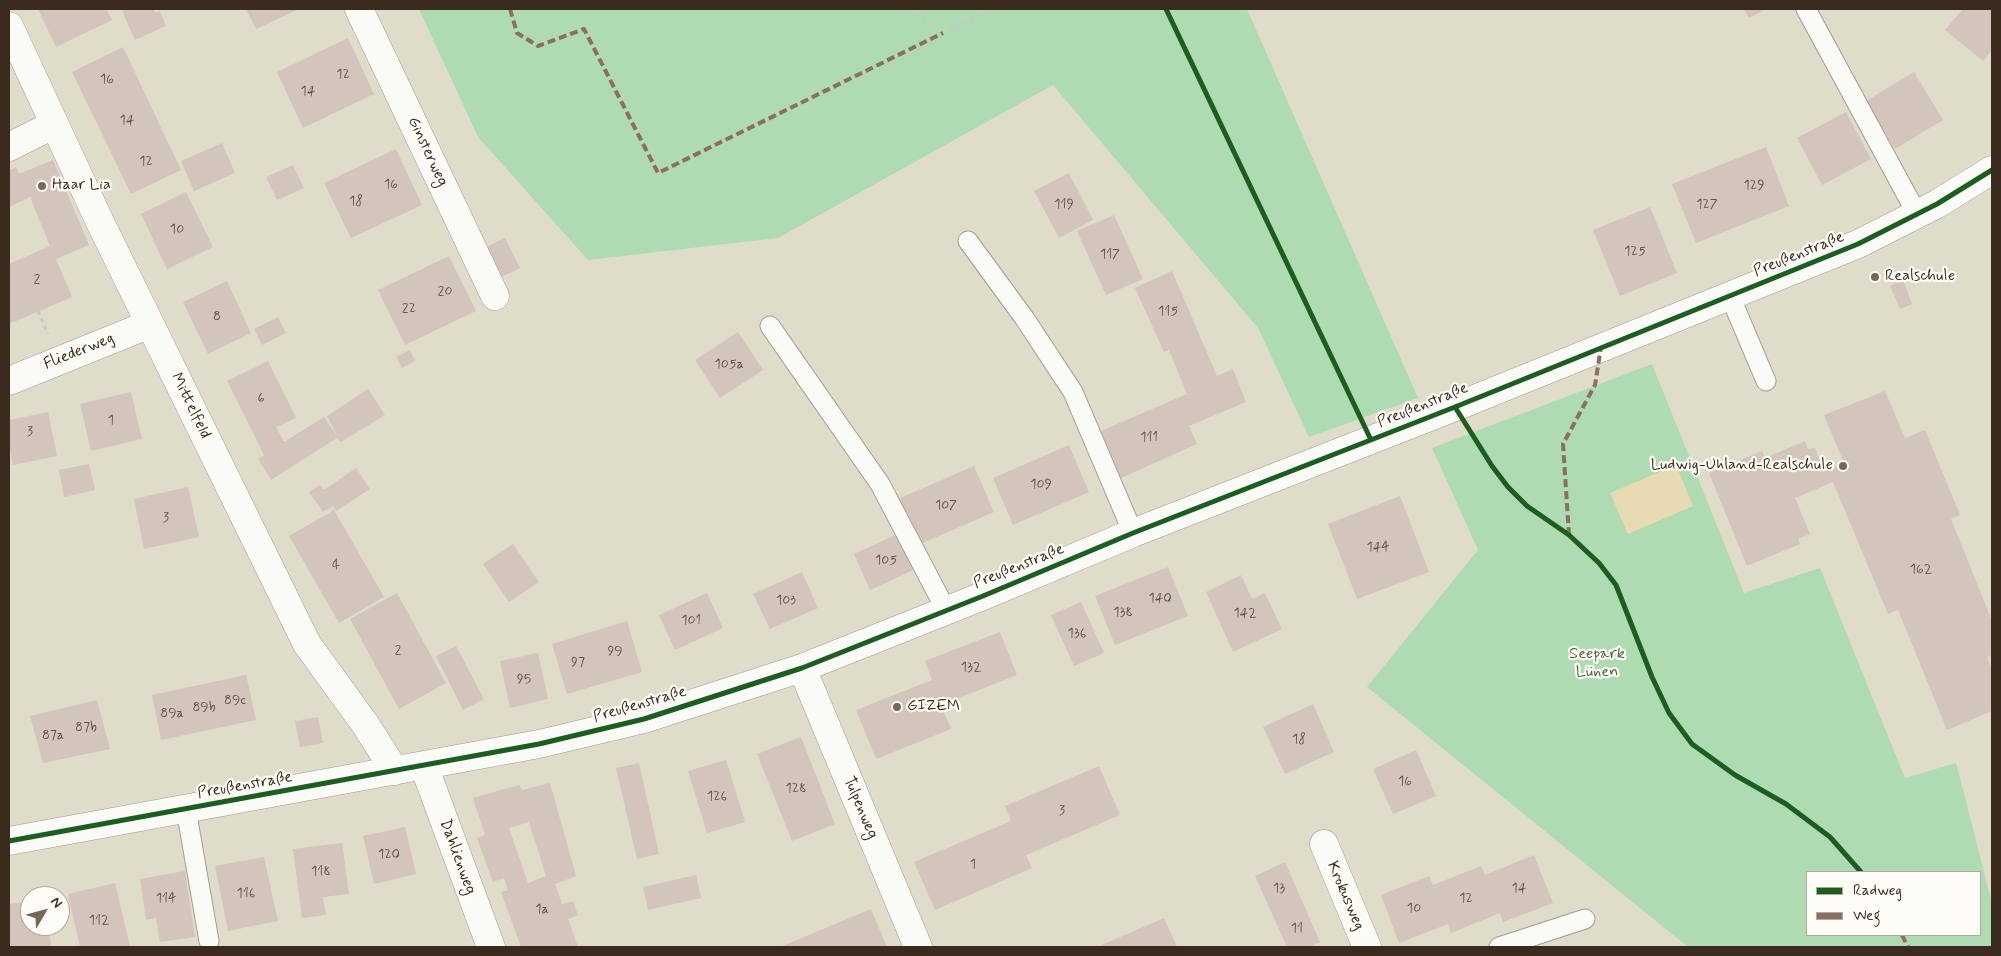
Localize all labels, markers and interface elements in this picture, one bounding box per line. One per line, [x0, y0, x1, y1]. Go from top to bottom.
house number: 12 [336, 67, 350, 83]
house number: 16 [100, 72, 114, 88]
house number: 14 [301, 84, 315, 100]
house number: 14 [120, 113, 134, 129]
street label: Ginsterweg [403, 114, 451, 190]
house number: 12 [139, 154, 153, 170]
place label: Haar Lia [52, 176, 111, 196]
house number: 16 [384, 177, 398, 193]
house number: 129 [1743, 178, 1765, 194]
marker: Haar Lia [36, 180, 48, 192]
house number: 18 [349, 194, 363, 210]
house number: 119 [1054, 197, 1074, 213]
house number: 127 [1696, 197, 1718, 213]
house number: 10 [170, 222, 184, 238]
street label: Preußenstraße [1751, 228, 1847, 282]
house number: 125 [1624, 244, 1646, 260]
house number: 117 [1100, 247, 1120, 263]
place label: Realschule [1885, 267, 1955, 287]
marker: Realschule [1869, 271, 1881, 283]
house number: 2 [34, 272, 40, 288]
house number: 20 [438, 284, 452, 300]
house number: 22 [402, 301, 416, 317]
house number: 115 [1158, 304, 1178, 320]
house number: 8 [213, 309, 221, 325]
street label: Fliederweg [41, 329, 117, 375]
house number: 105a [714, 357, 744, 373]
street label: Mittelfeld [166, 370, 214, 442]
street label: Preußenstraße [1375, 379, 1471, 433]
house number: 6 [257, 391, 265, 407]
house number: 1 [108, 413, 114, 429]
house number: 3 [27, 424, 33, 440]
house number: 111 [1140, 430, 1158, 446]
place label: Ludwig-Uhland-Realschule [1651, 456, 1833, 476]
marker: Ludwig-Uhland-Realschule [1837, 460, 1849, 472]
house number: 109 [1030, 477, 1052, 493]
house number: 107 [935, 498, 957, 514]
house number: 3 [163, 510, 169, 526]
street label: Preußenstraße [971, 540, 1067, 594]
house number: 144 [1366, 540, 1390, 556]
house number: 105 [875, 553, 897, 569]
house number: 4 [332, 558, 340, 574]
house number: 162 [1910, 562, 1932, 578]
house number: 140 [1148, 591, 1172, 607]
house number: 103 [776, 593, 796, 609]
house number: 138 [1113, 605, 1133, 621]
house number: 142 [1233, 606, 1257, 622]
house number: 101 [681, 613, 701, 629]
house number: 136 [1068, 626, 1086, 642]
house number: 2 [395, 643, 401, 659]
house number: 99 [607, 644, 623, 660]
park label: Seepark Lünen [1569, 645, 1625, 683]
house number: 97 [571, 655, 585, 671]
house number: 132 [961, 660, 981, 676]
house number: 95 [517, 672, 531, 688]
street label: Preußenstraße [591, 683, 689, 727]
house number: 89c [224, 693, 246, 709]
place label: GIZEM [907, 697, 960, 717]
house number: 89b [192, 700, 216, 716]
marker: GIZEM [891, 701, 903, 713]
house number: 89a [160, 706, 184, 722]
house number: 87b [75, 720, 97, 736]
house number: 87a [42, 728, 64, 744]
house number: 18 [1292, 732, 1306, 748]
street label: Preußenstraße [196, 768, 294, 804]
street label: Tulpenweg [838, 774, 882, 842]
house number: 16 [1398, 774, 1412, 790]
house number: 128 [785, 781, 807, 797]
house number: 126 [707, 789, 727, 805]
house number: 3 [1059, 803, 1065, 819]
street label: Dahlienweg [435, 817, 479, 897]
house number: 120 [378, 847, 400, 863]
house number: 1 [970, 857, 976, 873]
street label: Krokusweg [1322, 859, 1368, 933]
house number: 118 [311, 864, 331, 880]
legend [1806, 871, 1981, 936]
house number: 13 [1273, 881, 1285, 897]
house number: 14 [1512, 881, 1526, 897]
text: Radweg [1853, 881, 1902, 901]
north arrow [20, 886, 70, 936]
house number: 116 [237, 886, 255, 902]
house number: 114 [156, 891, 176, 907]
house number: 12 [1459, 891, 1473, 907]
text: N [46, 893, 66, 912]
house number: 10 [1407, 901, 1421, 917]
house number: 1a [535, 902, 549, 918]
text: Weg [1853, 906, 1880, 926]
house number: 112 [89, 913, 109, 929]
house number: 11 [1291, 921, 1303, 937]

